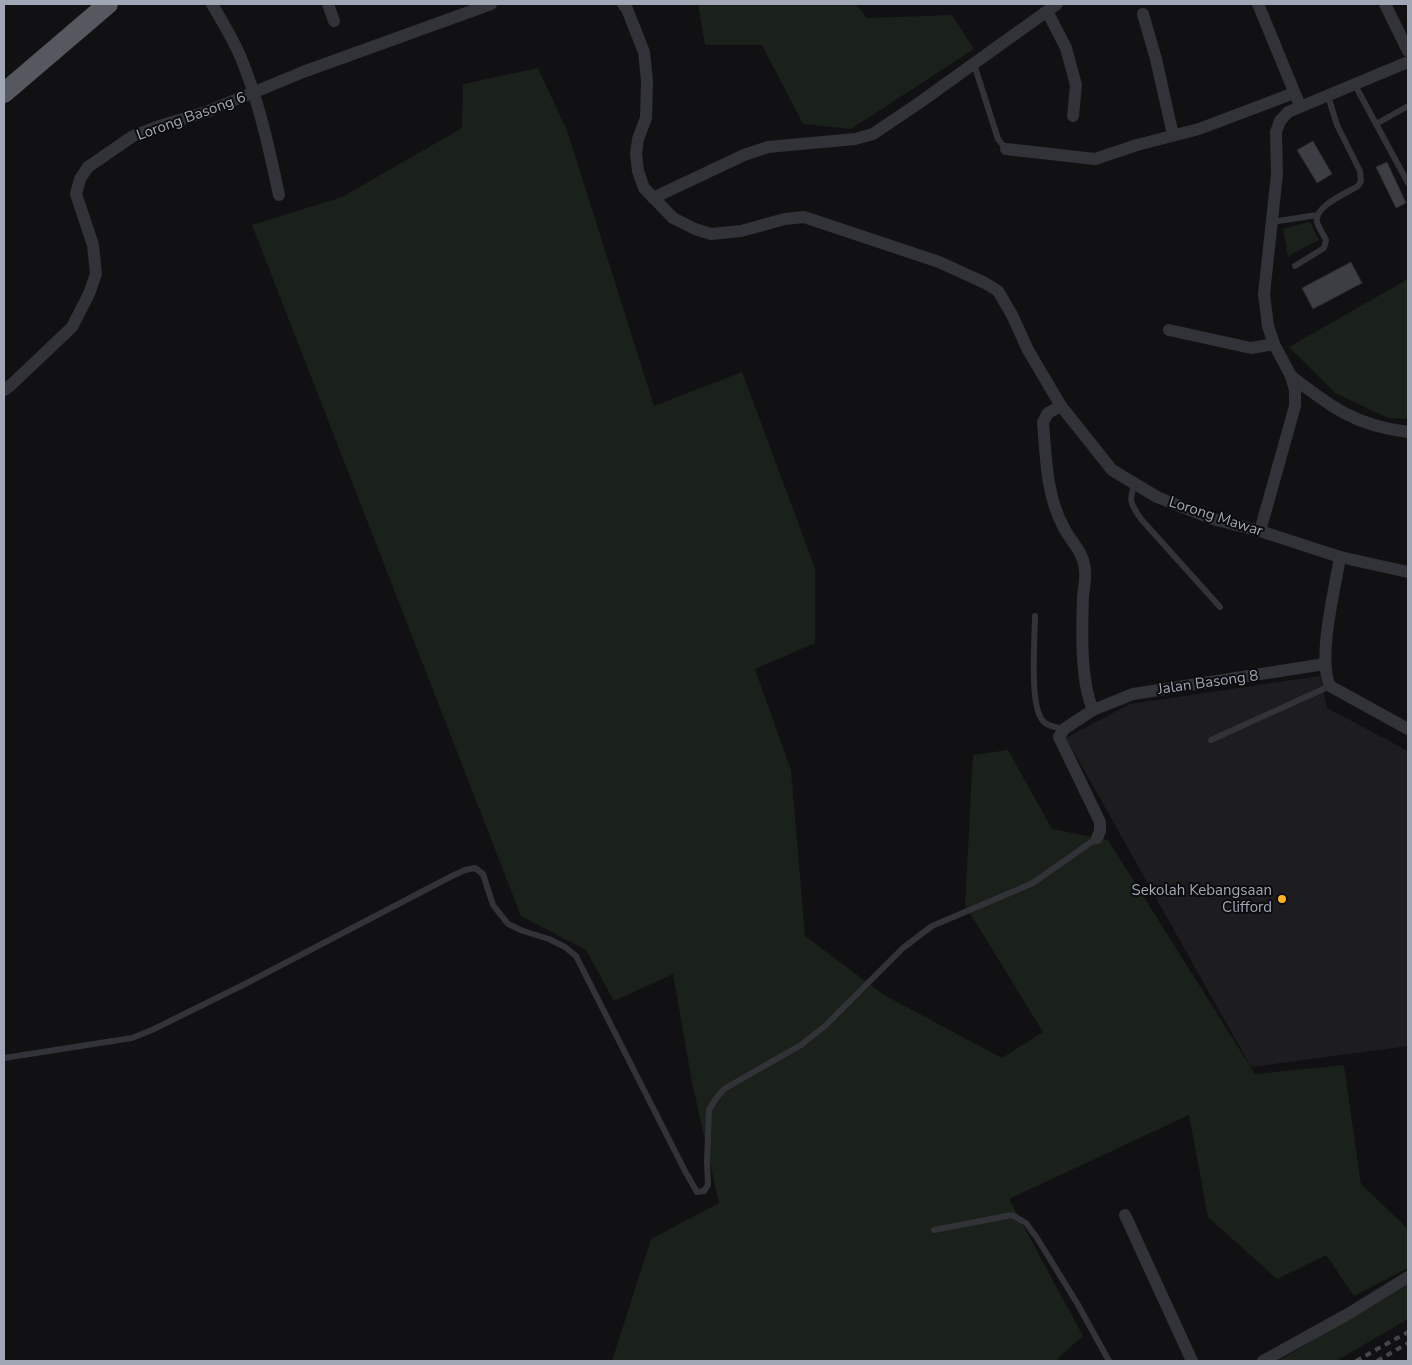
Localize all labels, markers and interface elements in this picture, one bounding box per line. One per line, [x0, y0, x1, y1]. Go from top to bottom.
street label: Lorong Basong 6 [134, 87, 248, 145]
street label: Lorong Mawar [1166, 491, 1266, 541]
street label: Jalan Basong 8 [1155, 665, 1260, 699]
place label: Sekolah Kebangsaan Clifford [1132, 880, 1272, 917]
marker: Sekolah Kebangsaan Clifford [1276, 893, 1288, 905]

